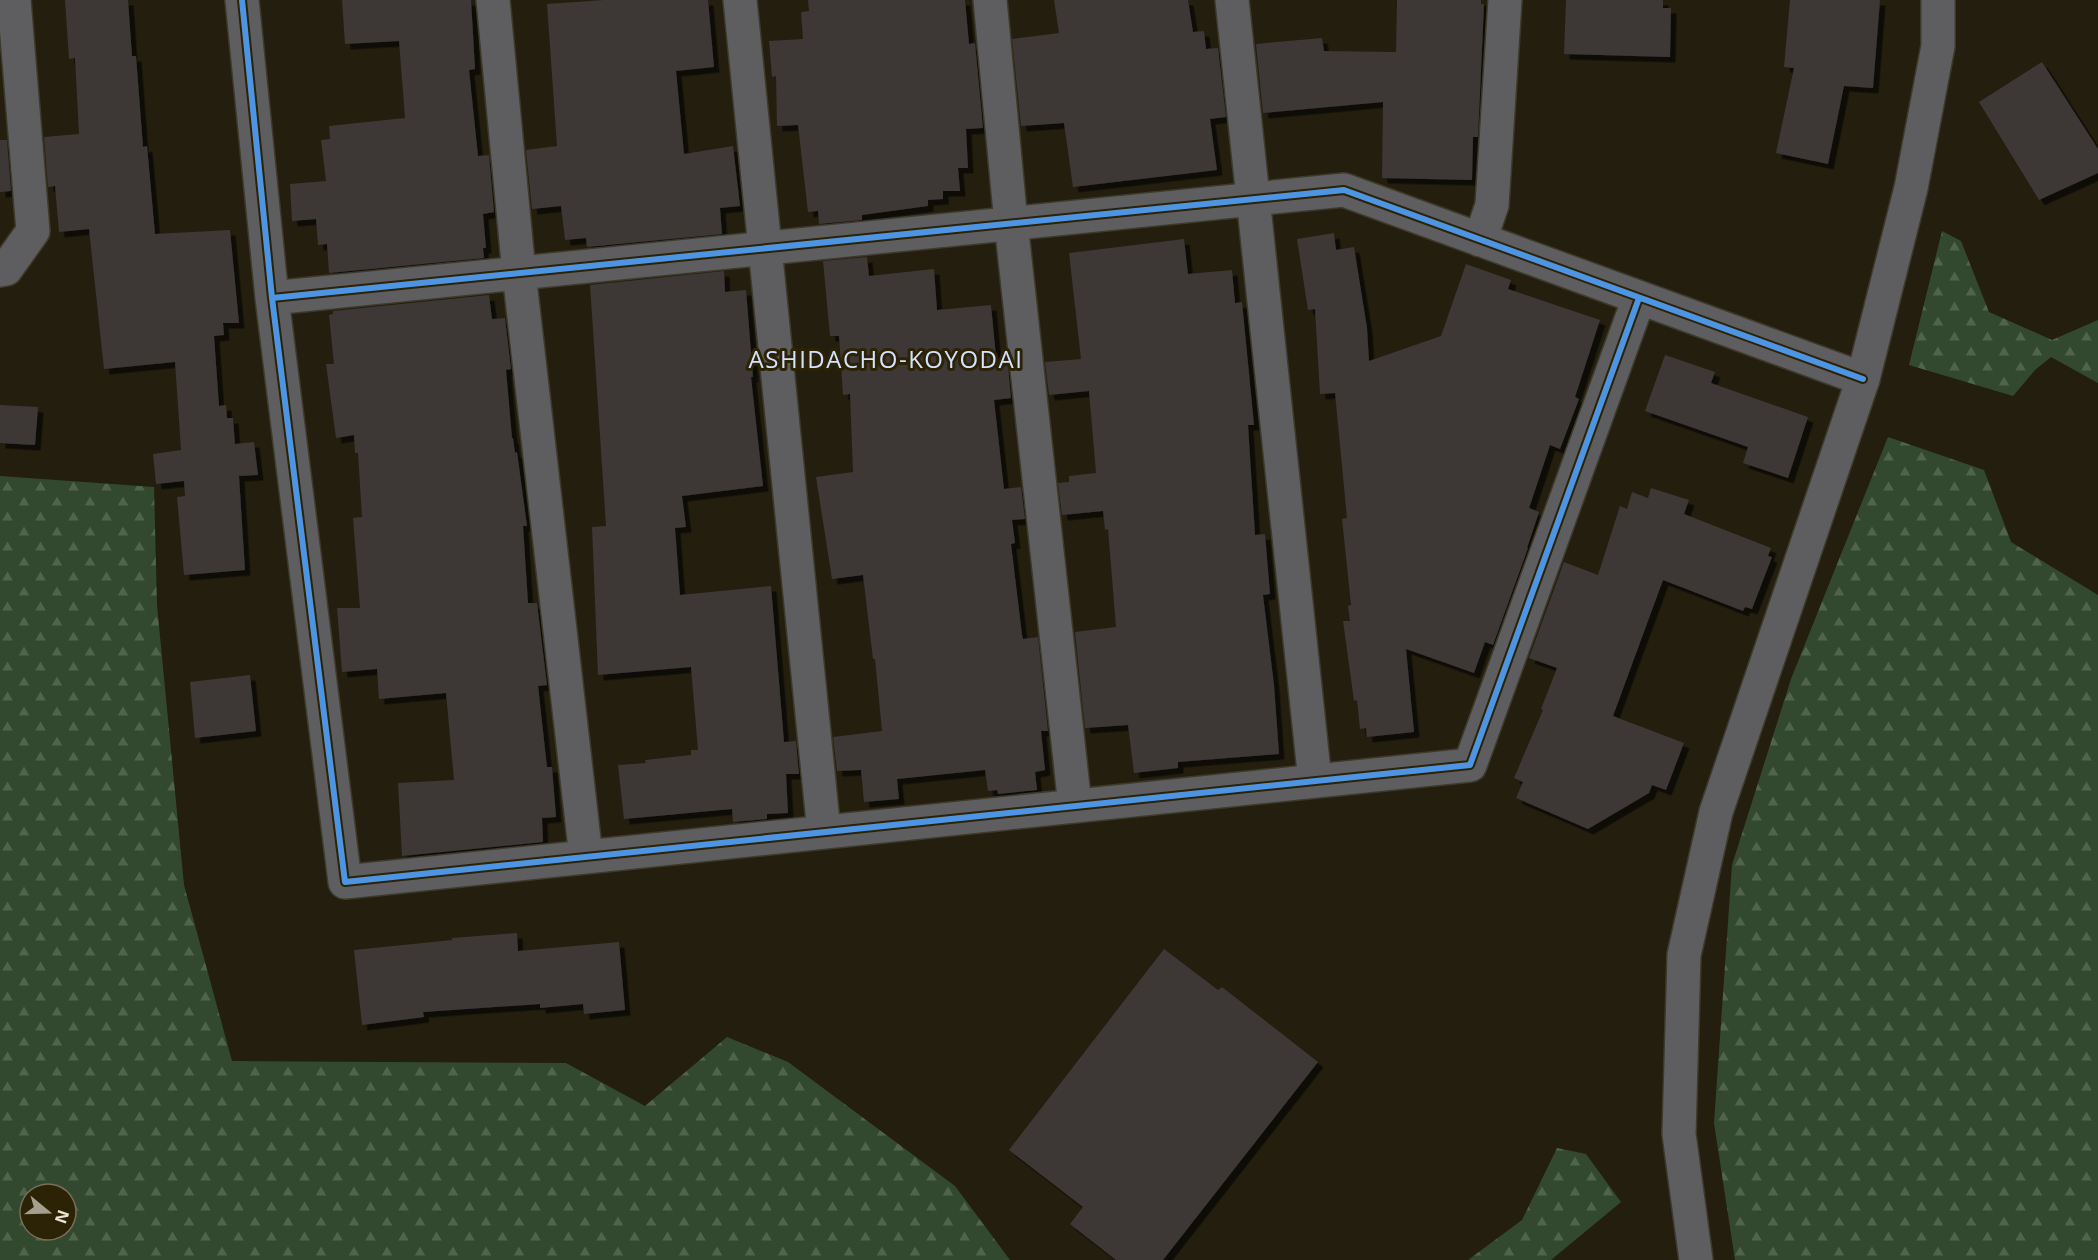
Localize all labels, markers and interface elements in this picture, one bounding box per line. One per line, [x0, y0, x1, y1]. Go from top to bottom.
district label: ASHIDACHO-KOYODAI [749, 342, 1023, 375]
north arrow [18, 1182, 78, 1242]
text: N [50, 1207, 75, 1227]

